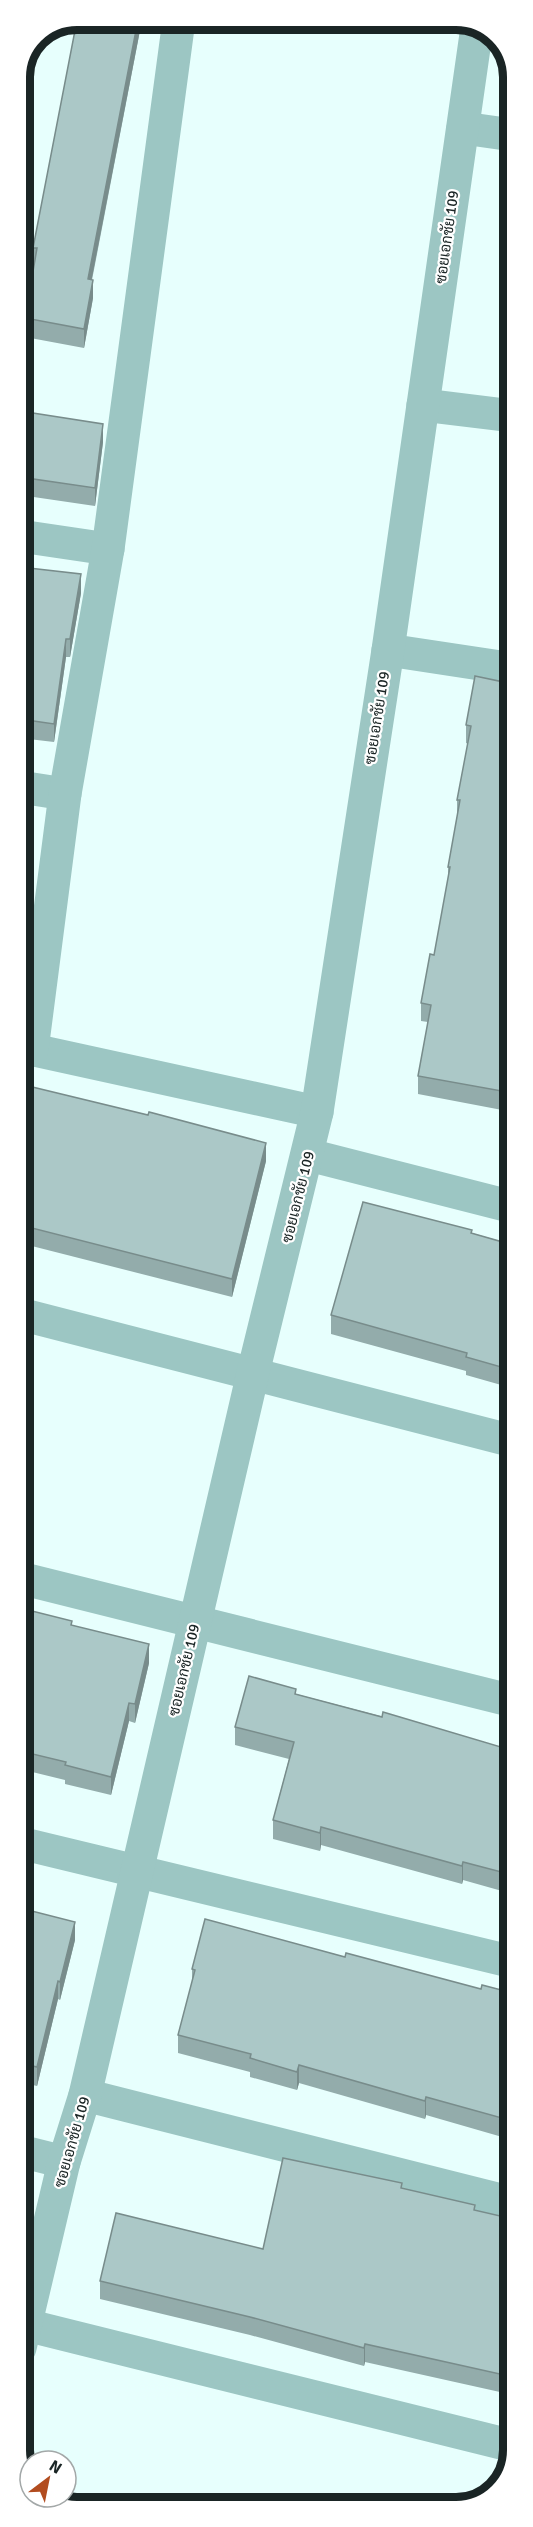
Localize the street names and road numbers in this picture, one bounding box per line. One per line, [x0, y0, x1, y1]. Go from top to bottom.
street label: ซอยเอกชัย 109 [432, 189, 462, 285]
street label: ซอยเอกชัย 109 [361, 670, 393, 766]
street label: ซอยเอกชัย 109 [278, 1149, 318, 1245]
street label: ซอยเอกชัย 109 [165, 1622, 203, 1718]
street label: ซอยเอกชัย 109 [50, 2094, 94, 2190]

